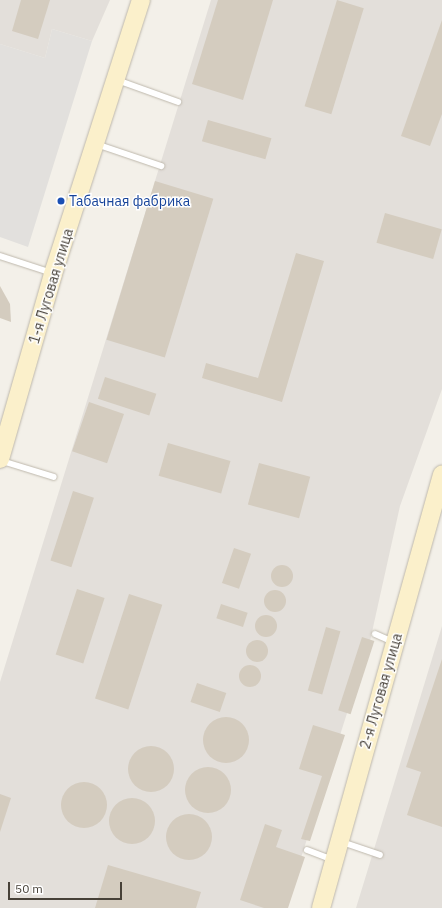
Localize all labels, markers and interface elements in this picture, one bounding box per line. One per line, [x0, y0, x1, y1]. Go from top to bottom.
place label: Табачная фабрика [69, 193, 190, 209]
marker: Табачная фабрика [56, 196, 66, 206]
street label: 1-я Луговая улица [25, 226, 77, 346]
street label: 2-я Луговая улица [356, 631, 406, 751]
scale bar [10, 874, 124, 900]
text: 50 m [15, 881, 43, 896]

